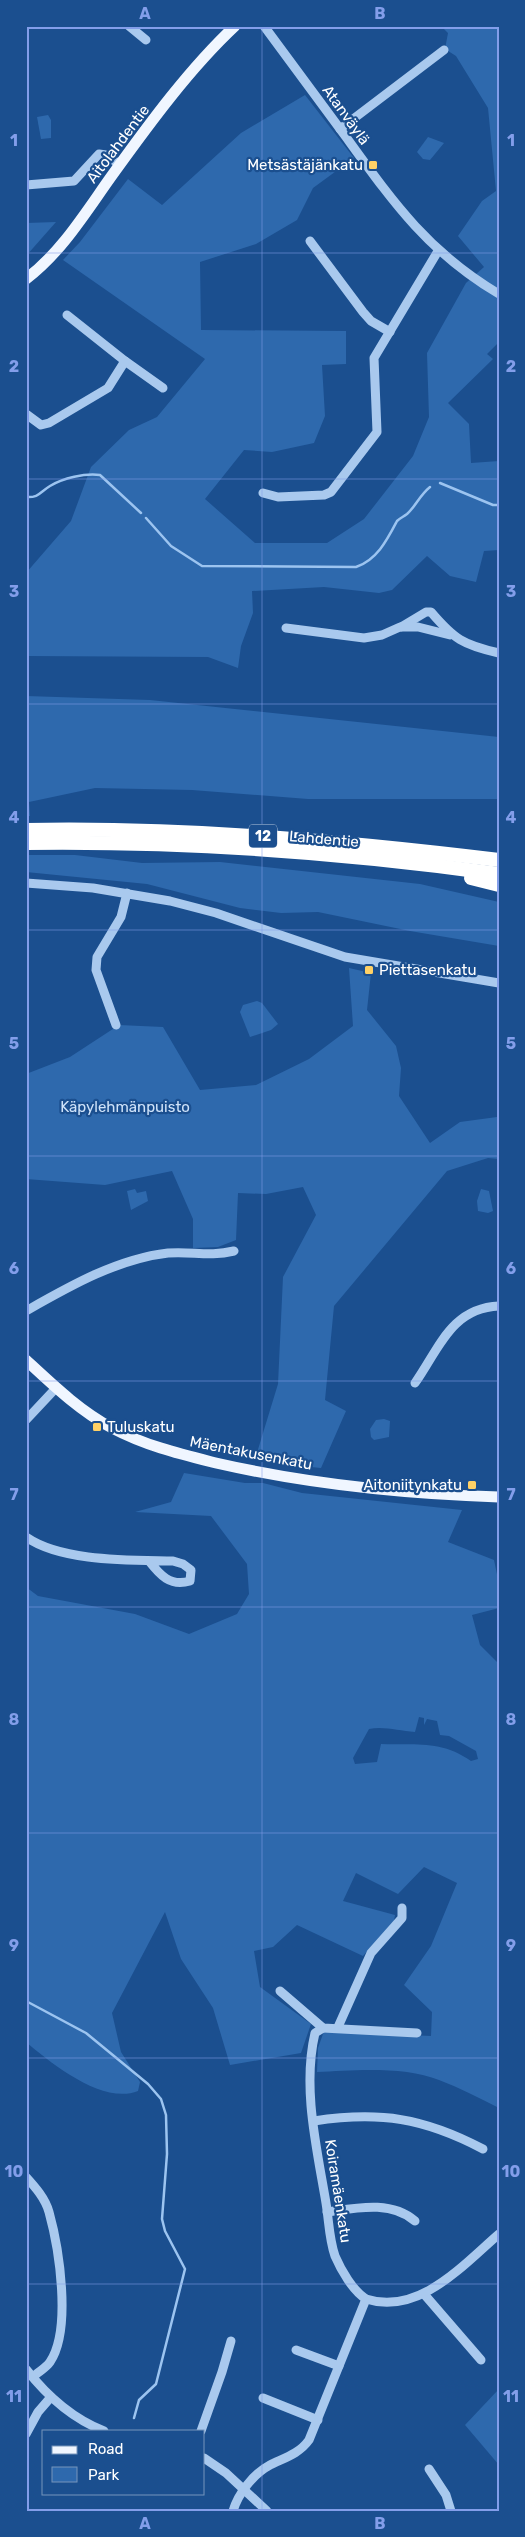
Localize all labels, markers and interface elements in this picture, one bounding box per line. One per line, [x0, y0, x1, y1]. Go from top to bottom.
text: A [139, 4, 151, 23]
text: B [374, 4, 386, 23]
street label: Atanväylä [318, 82, 374, 148]
street label: Aitolahdentie [83, 101, 153, 187]
text: 1 [10, 131, 18, 150]
text: 1 [507, 131, 515, 150]
place label: Metsästäjänkatu [247, 156, 363, 174]
marker: Metsästäjänkatu [367, 159, 379, 171]
text: 2 [9, 357, 19, 376]
text: 2 [506, 357, 516, 376]
text: 3 [9, 582, 19, 601]
text: 3 [506, 582, 516, 601]
text: 4 [9, 808, 20, 827]
text: 4 [506, 808, 517, 827]
road number: 12 [249, 824, 277, 848]
street label: Lahdentie [288, 827, 360, 851]
place label: Piettasenkatu [379, 961, 476, 979]
marker: Piettasenkatu [363, 964, 375, 976]
text: 5 [9, 1034, 19, 1053]
text: 5 [506, 1034, 516, 1053]
park label: Käpylehmänpuisto [60, 1098, 190, 1116]
text: 6 [9, 1259, 19, 1278]
text: 6 [506, 1259, 516, 1278]
place label: Tuluskatu [107, 1418, 175, 1436]
marker: Tuluskatu [91, 1421, 103, 1433]
street label: Mäentakusenkatu [188, 1432, 314, 1474]
place label: Aitoniitynkatu [364, 1476, 462, 1494]
marker: Aitoniitynkatu [466, 1479, 478, 1491]
text: 7 [9, 1485, 19, 1504]
text: 7 [506, 1485, 516, 1504]
text: 8 [9, 1710, 20, 1729]
text: 8 [506, 1710, 517, 1729]
text: 9 [9, 1936, 19, 1955]
text: 9 [506, 1936, 516, 1955]
street label: Koiramäenkatu [321, 2138, 355, 2244]
text: 10 [5, 2162, 24, 2181]
text: 10 [502, 2162, 521, 2181]
text: 11 [6, 2387, 22, 2406]
text: 11 [503, 2387, 519, 2406]
legend [42, 2430, 205, 2494]
text: Road [88, 2440, 124, 2458]
text: Park [88, 2466, 119, 2484]
text: A [139, 2514, 151, 2533]
text: B [374, 2514, 386, 2533]

